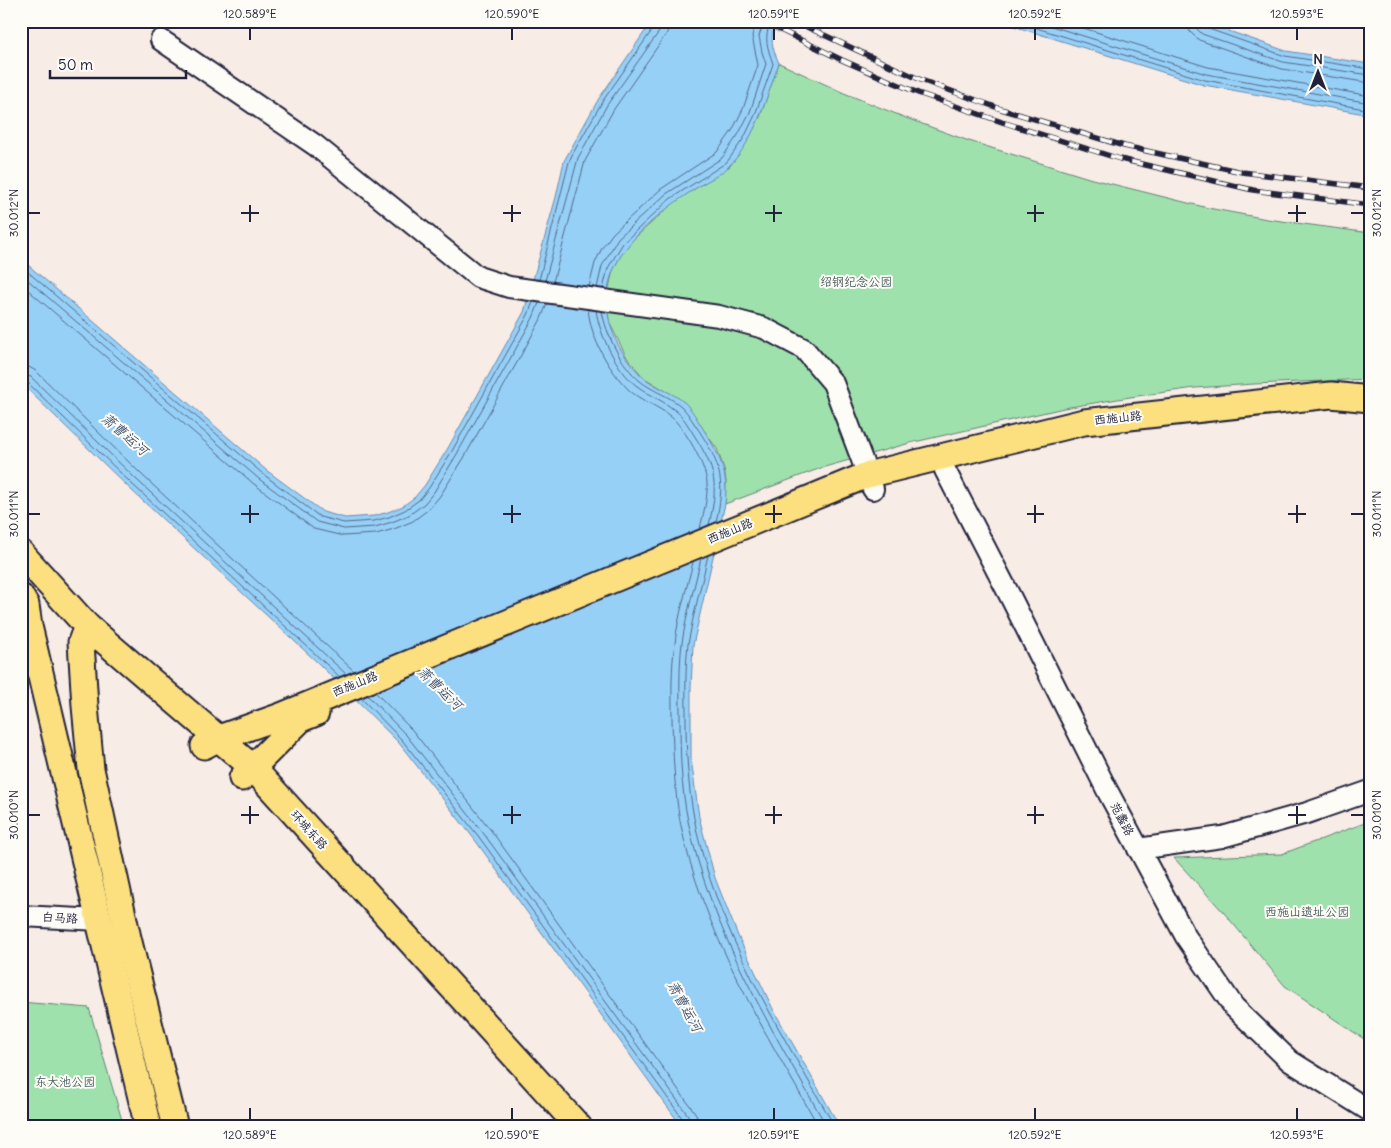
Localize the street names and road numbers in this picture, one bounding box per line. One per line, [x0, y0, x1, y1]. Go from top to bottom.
street label: 西施山路 [1093, 408, 1143, 427]
street label: 西施山路 [705, 515, 755, 546]
street label: 西施山路 [330, 668, 380, 699]
street label: 范蠡路 [1107, 799, 1138, 838]
street label: 环城东路 [288, 807, 331, 853]
street label: 白马路 [42, 909, 78, 926]

